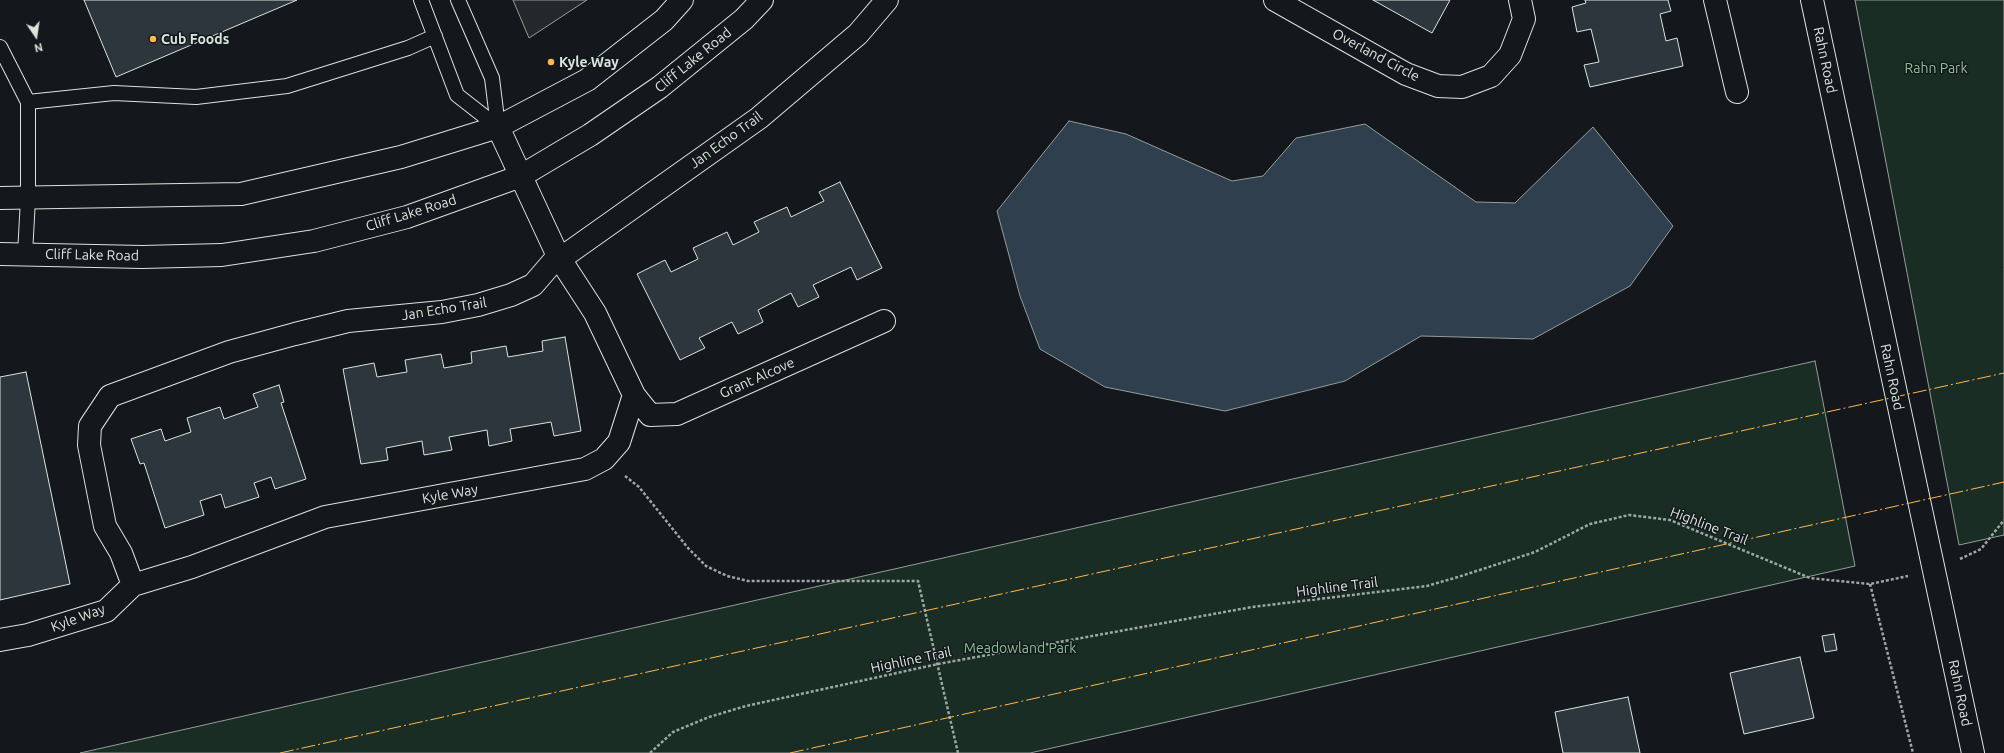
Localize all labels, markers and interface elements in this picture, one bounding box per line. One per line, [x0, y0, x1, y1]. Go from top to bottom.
north arrow [16, 16, 56, 56]
street label: Cliff Lake Road [651, 24, 735, 96]
street label: Overland Circle [1330, 25, 1422, 85]
street label: Rahn Road [1810, 25, 1840, 95]
place label: Cub Foods [161, 31, 229, 47]
marker: Cub Foods [148, 34, 158, 44]
text: N [33, 41, 44, 54]
place label: Kyle Way [559, 54, 619, 70]
marker: Kyle Way [546, 57, 556, 67]
park label: Rahn Park [1905, 60, 1967, 76]
street label: Jan Echo Trail [686, 108, 766, 172]
street label: Cliff Lake Road [364, 191, 458, 235]
street label: Cliff Lake Road [45, 246, 139, 264]
street label: Jan Echo Trail [400, 294, 488, 324]
street label: Rahn Road [1877, 342, 1907, 412]
street label: Grant Alcove [717, 354, 797, 402]
street label: Kyle Way [421, 481, 479, 507]
street label: Highline Trail [1668, 503, 1750, 549]
street label: Highline Trail [1295, 574, 1379, 600]
street label: Kyle Way [49, 600, 107, 636]
park label: Meadowland Park [964, 640, 1076, 656]
street label: Highline Trail [869, 643, 953, 677]
street label: Rahn Road [1945, 658, 1975, 728]

